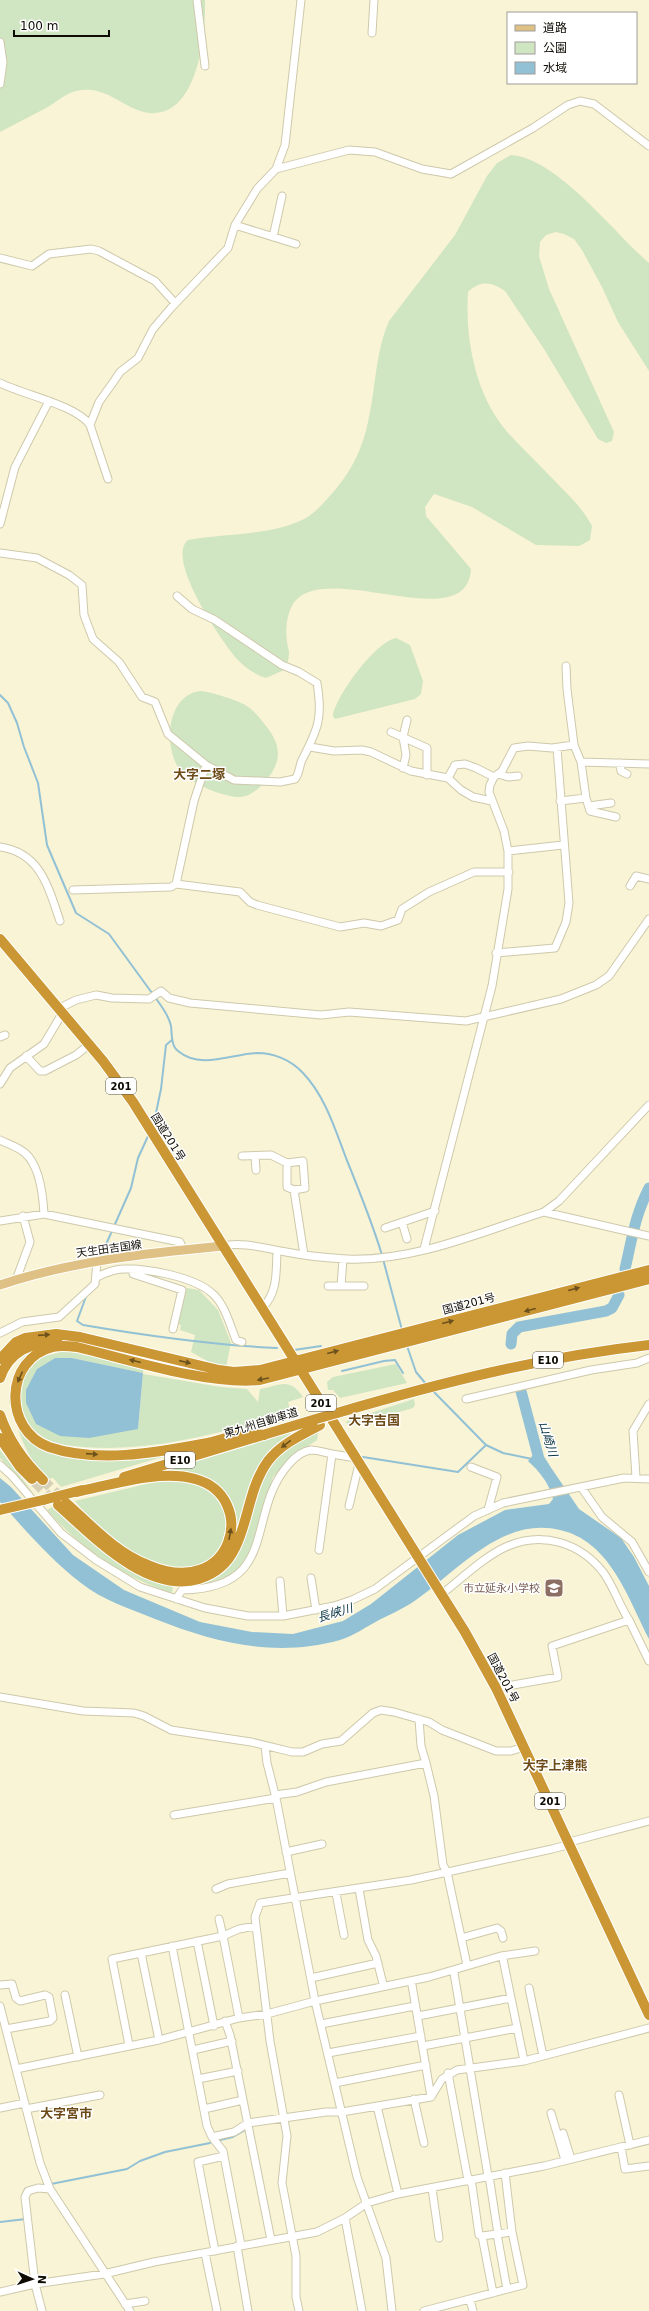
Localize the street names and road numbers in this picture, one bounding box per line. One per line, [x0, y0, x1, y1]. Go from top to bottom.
road number: 201 [106, 1078, 136, 1094]
street label: 国道201号 [148, 1111, 188, 1163]
street label: 天生田吉国線 [75, 1238, 143, 1260]
street label: 国道201号 [441, 1291, 497, 1317]
road number: E10 [533, 1352, 563, 1368]
road number: 201 [306, 1395, 336, 1411]
street label: 東九州自動車道 [222, 1406, 300, 1440]
road number: E10 [165, 1452, 195, 1468]
street label: 国道201号 [485, 1651, 521, 1705]
road number: 201 [535, 1793, 565, 1809]

